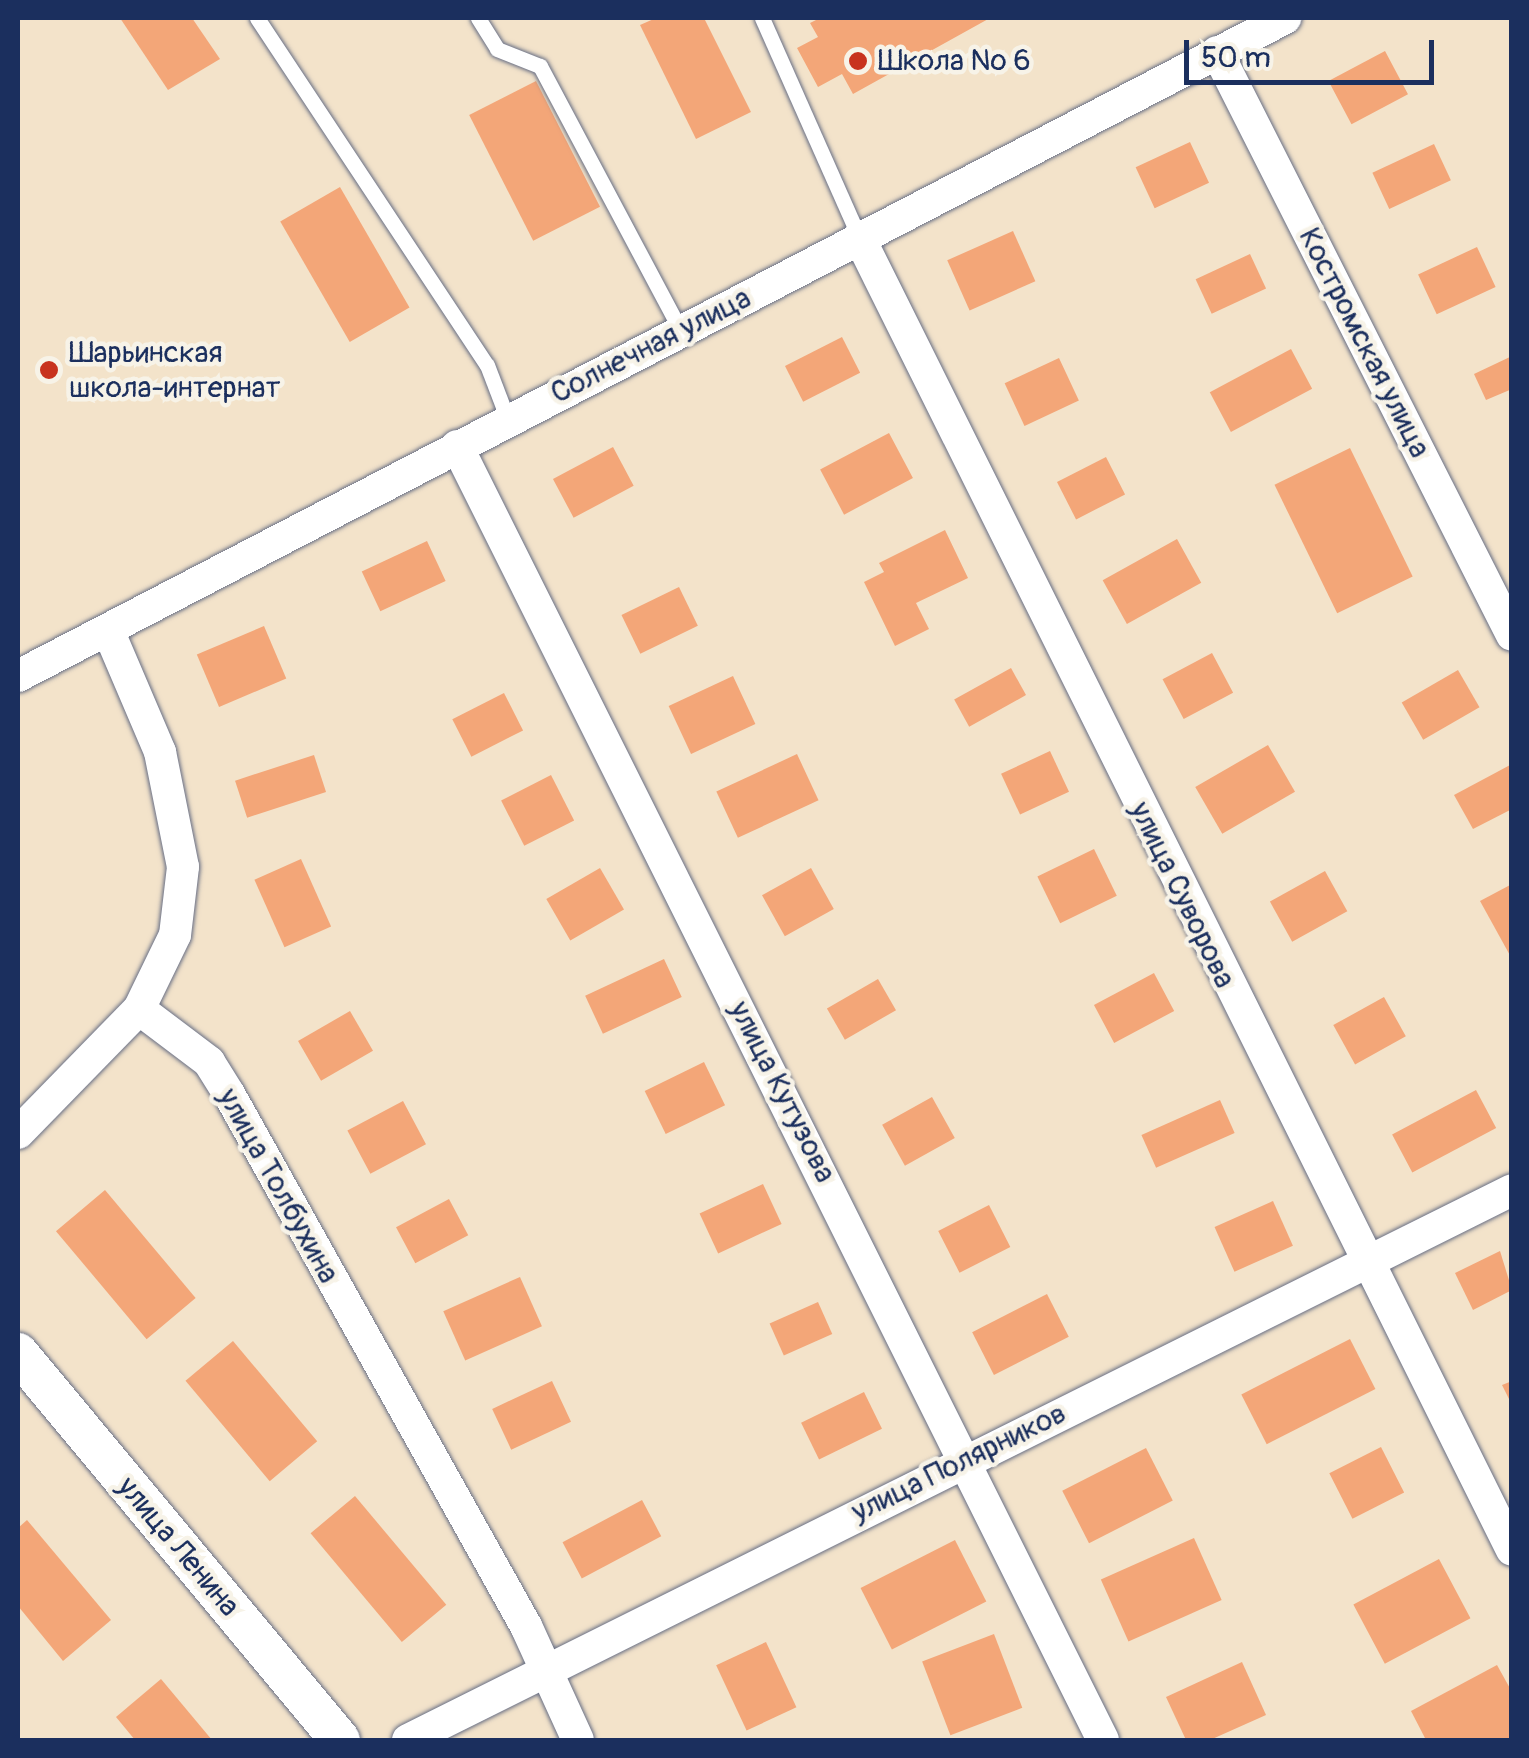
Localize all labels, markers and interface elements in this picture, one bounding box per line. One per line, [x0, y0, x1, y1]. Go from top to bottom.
scale bar [1189, 20, 1439, 82]
text: 50 m [1201, 39, 1271, 76]
place label: Школа № 6 [878, 43, 1031, 79]
marker: Школа № 6 [847, 50, 869, 72]
street label: Костромская улица [1291, 222, 1437, 464]
street label: Солнечная улица [545, 280, 757, 412]
place label: Шарьинская школа-интернат [69, 335, 281, 406]
marker: Шарьинская школа-интернат [38, 359, 60, 381]
street label: улица Суворова [1121, 796, 1243, 994]
street label: улица Кутузова [721, 995, 843, 1189]
street label: улица Толбухина [210, 1082, 346, 1290]
street label: улица Полярников [846, 1396, 1072, 1530]
street label: улица Ленина [109, 1470, 247, 1624]

